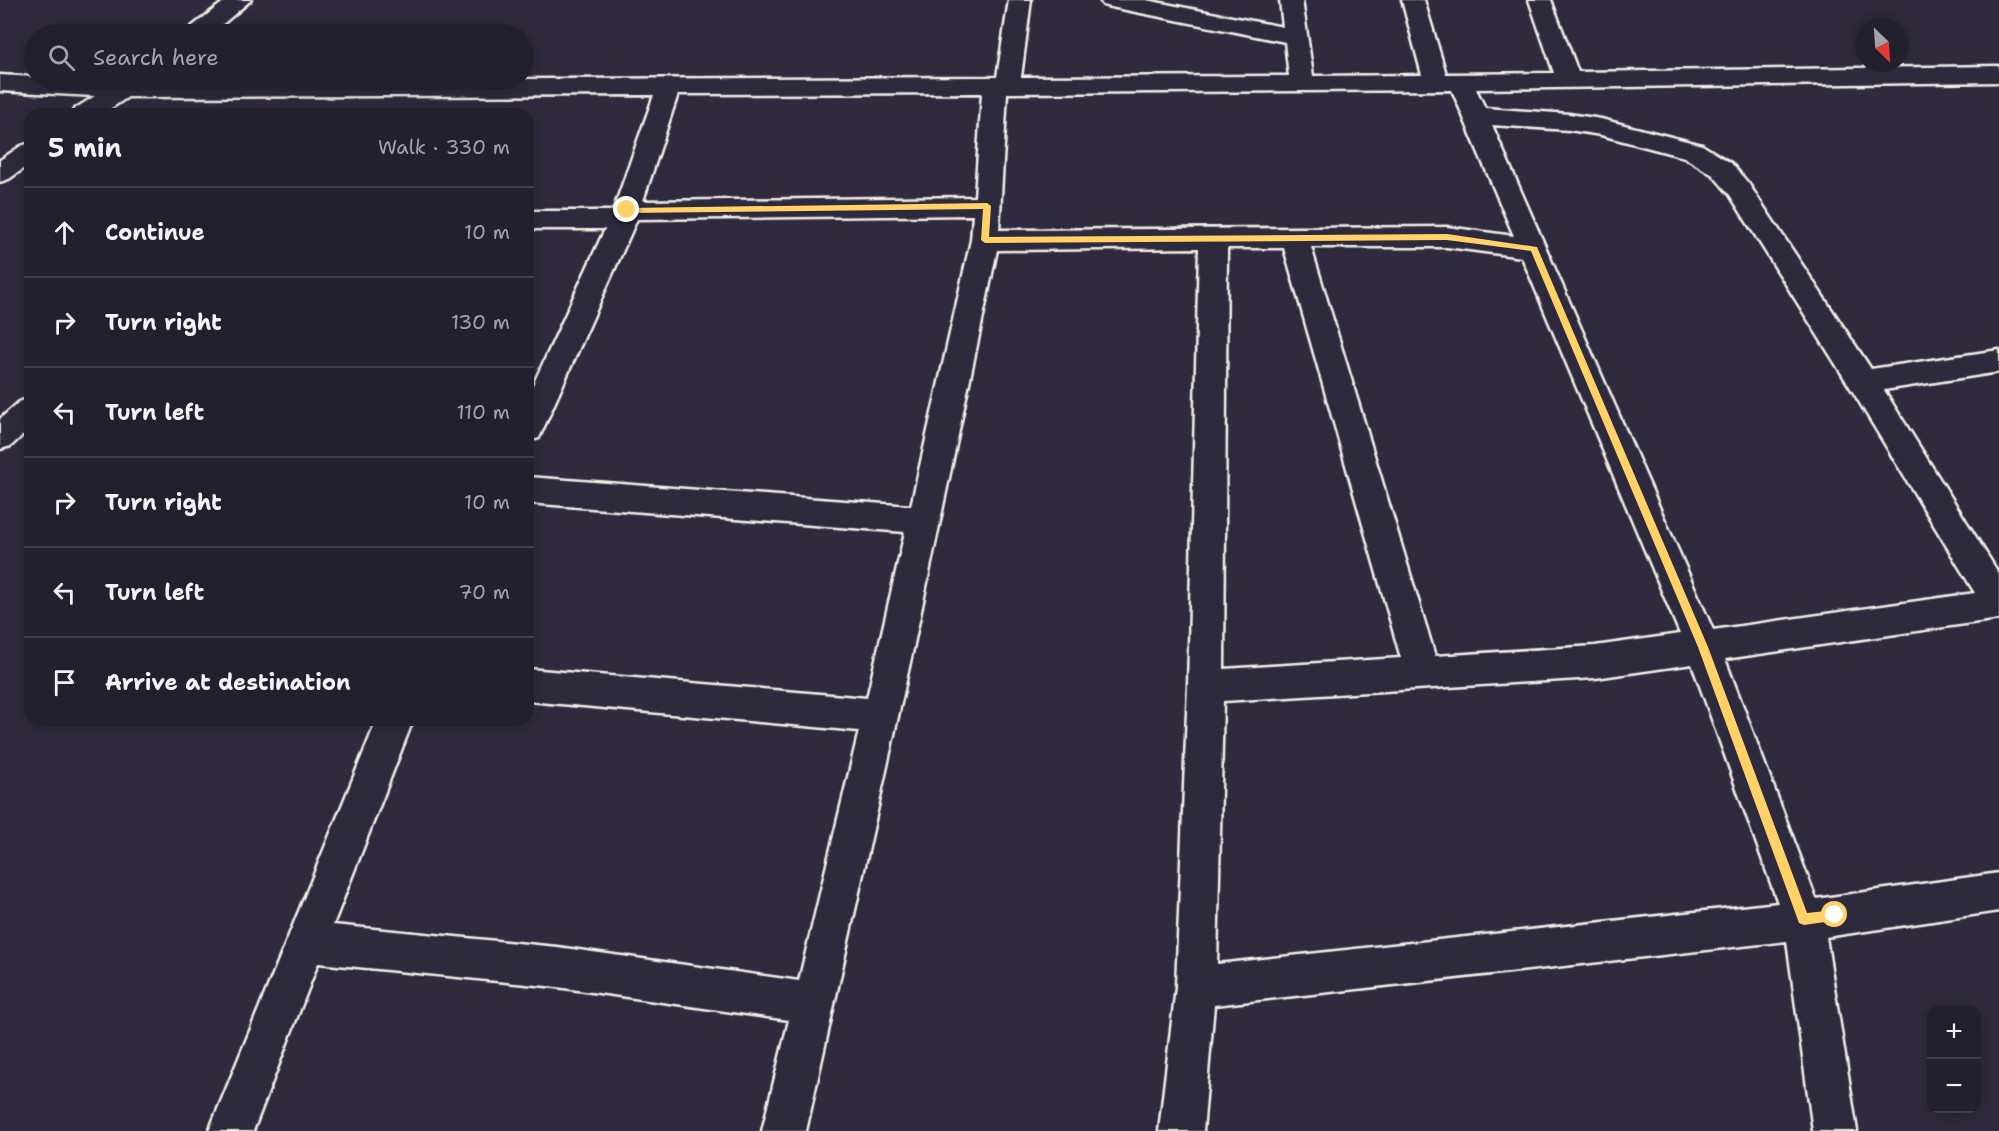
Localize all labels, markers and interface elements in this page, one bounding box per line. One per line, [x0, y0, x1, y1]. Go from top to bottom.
north arrow [1855, 18, 1909, 72]
search box [24, 24, 534, 90]
icon: search [45, 41, 78, 74]
text: Search here [93, 43, 219, 72]
text: 5 min [48, 130, 122, 165]
text: Walk · 330 m [378, 134, 510, 160]
route end [613, 196, 639, 222]
icon: ahead [48, 216, 81, 249]
text: Continue [105, 218, 205, 247]
text: 10 m [464, 219, 510, 245]
icon: right [48, 306, 81, 339]
text: Turn right [105, 308, 222, 337]
text: 130 m [451, 309, 510, 335]
icon: left [48, 396, 81, 429]
text: Turn left [105, 398, 204, 427]
text: 110 m [456, 399, 510, 425]
icon: right [48, 486, 81, 519]
text: Turn right [105, 488, 222, 517]
text: 10 m [464, 489, 510, 515]
icon: left [48, 576, 81, 609]
text: Turn left [105, 578, 204, 607]
text: 70 m [458, 579, 510, 605]
icon: arrive [48, 666, 81, 699]
text: Arrive at destination [105, 668, 351, 697]
route start [1821, 901, 1847, 927]
map controls [1927, 1005, 1981, 1113]
button: + [1927, 1005, 1981, 1059]
button: − [1927, 1059, 1981, 1113]

